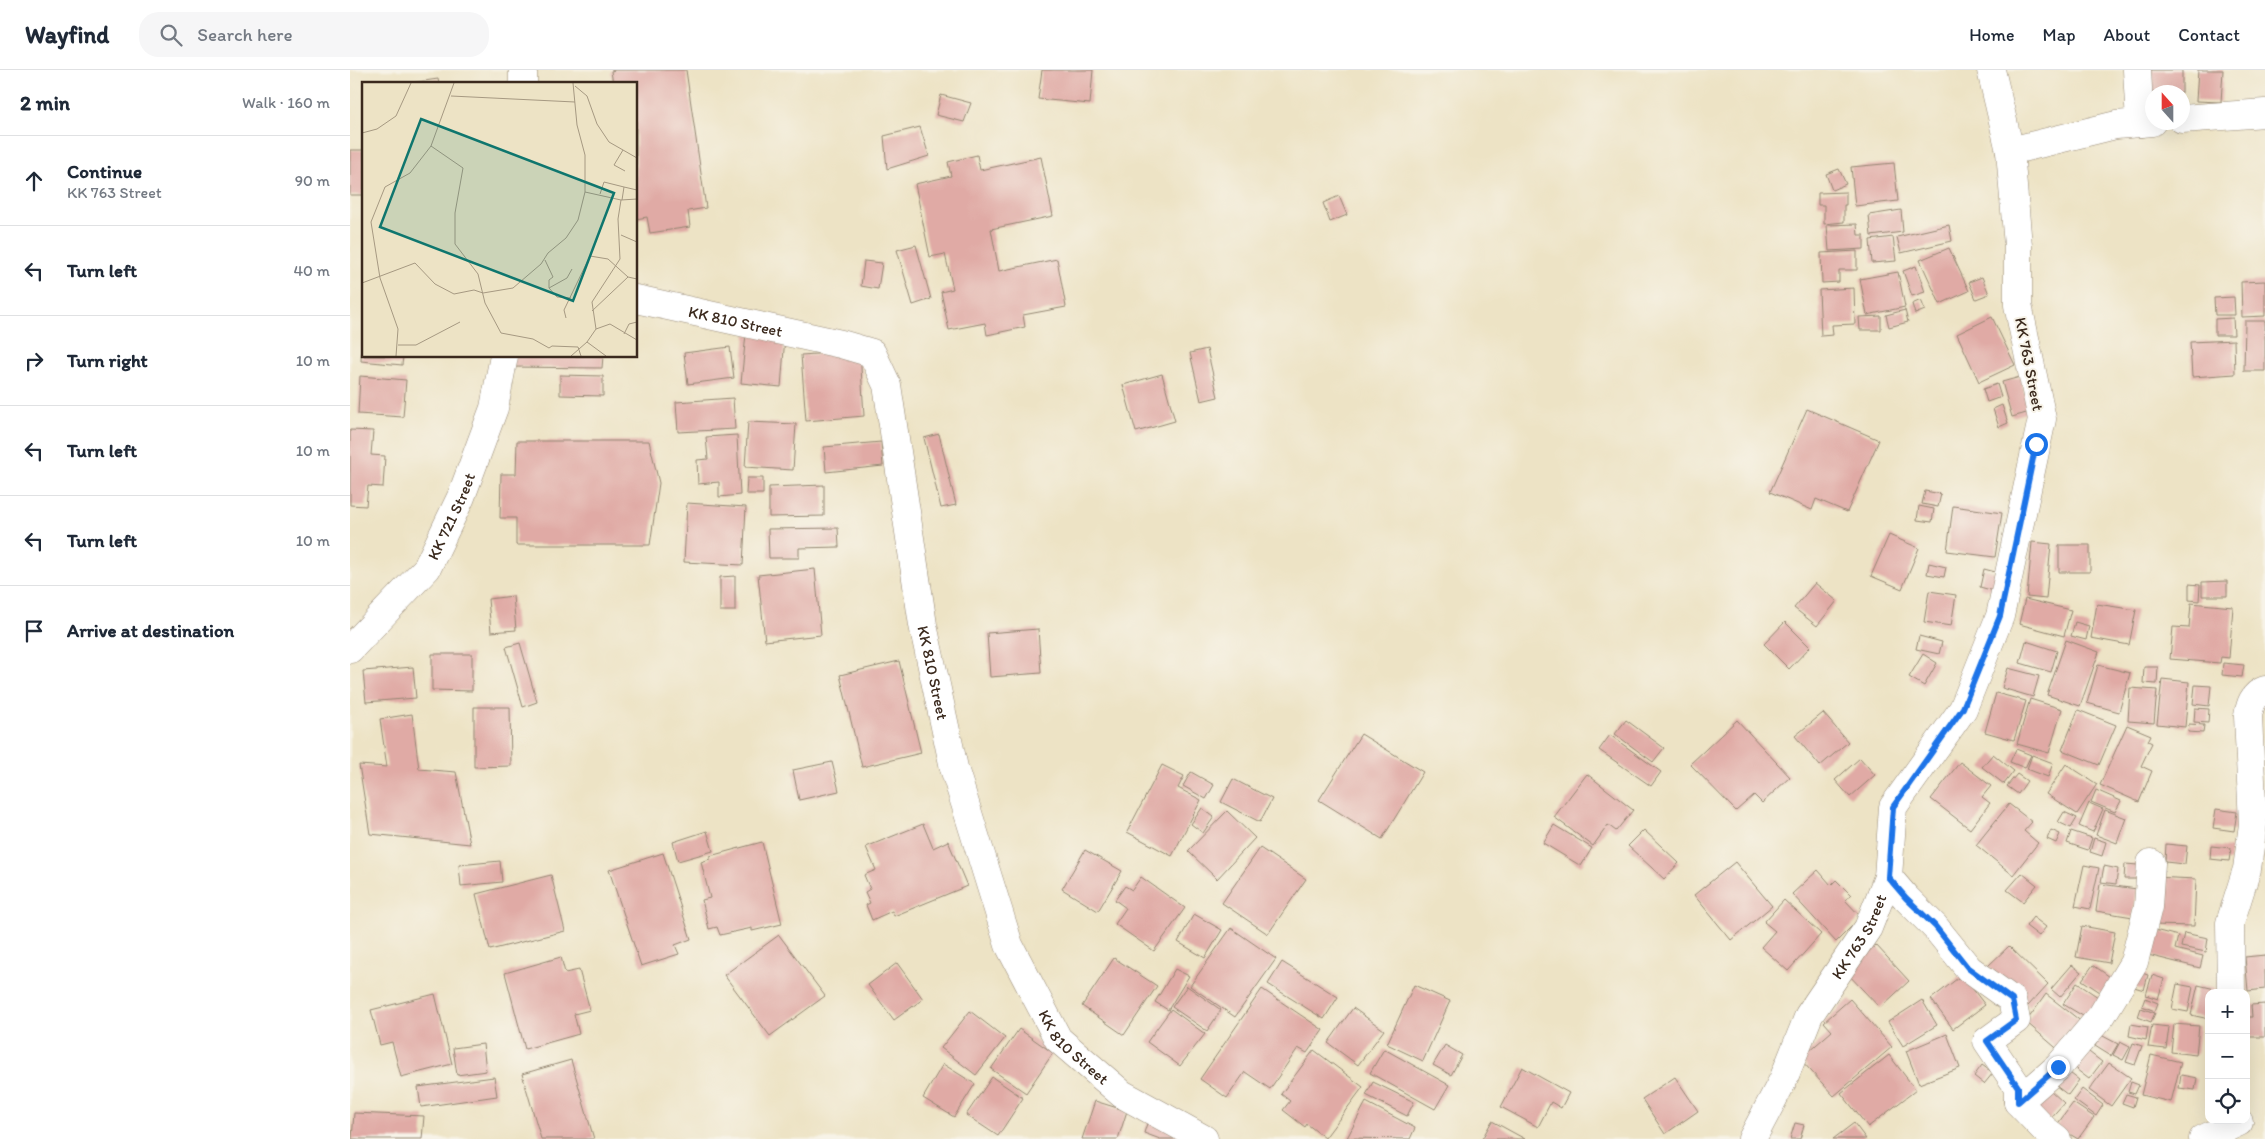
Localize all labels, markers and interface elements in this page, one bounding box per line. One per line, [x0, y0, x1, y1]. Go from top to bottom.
search box [139, 12, 489, 57]
text: Wayfind [25, 20, 109, 49]
icon: search [157, 21, 185, 49]
text: Search here [197, 23, 293, 46]
text: Home [1969, 24, 2015, 46]
text: Map [2043, 24, 2076, 46]
text: About [2104, 24, 2150, 46]
text: Contact [2178, 24, 2240, 46]
inset map [362, 82, 638, 358]
north arrow [2145, 85, 2190, 130]
text: 2 min [20, 90, 70, 115]
text: Walk · 160 m [242, 93, 330, 112]
text: Continue [67, 160, 142, 183]
icon: ahead [20, 167, 48, 195]
text: 90 m [295, 171, 330, 190]
text: KK 763 Street [67, 183, 162, 202]
icon: left [20, 257, 48, 285]
text: Turn left [67, 259, 137, 282]
text: 40 m [293, 261, 330, 280]
street label: KK 810 Street [687, 302, 784, 341]
street label: KK 763 Street [2011, 316, 2048, 412]
icon: right [20, 347, 48, 375]
text: Turn right [67, 349, 148, 372]
text: 10 m [296, 351, 330, 370]
route start [2025, 433, 2048, 456]
icon: left [20, 437, 48, 465]
text: Turn left [67, 439, 137, 462]
text: 10 m [296, 441, 330, 460]
street label: KK 721 Street [423, 470, 479, 563]
icon: left [20, 527, 48, 555]
text: Turn left [67, 529, 137, 552]
text: 10 m [296, 531, 330, 550]
icon: arrive [20, 617, 48, 645]
text: Arrive at destination [67, 619, 234, 642]
street label: KK 810 Street [913, 624, 952, 722]
street label: KK 763 Street [1827, 891, 1890, 983]
map controls [2205, 989, 2250, 1124]
button: + [2205, 989, 2250, 1034]
street label: KK 810 Street [1034, 1007, 1112, 1088]
button: − [2205, 1034, 2250, 1079]
route end [2047, 1056, 2070, 1079]
button: locate [2205, 1079, 2250, 1124]

